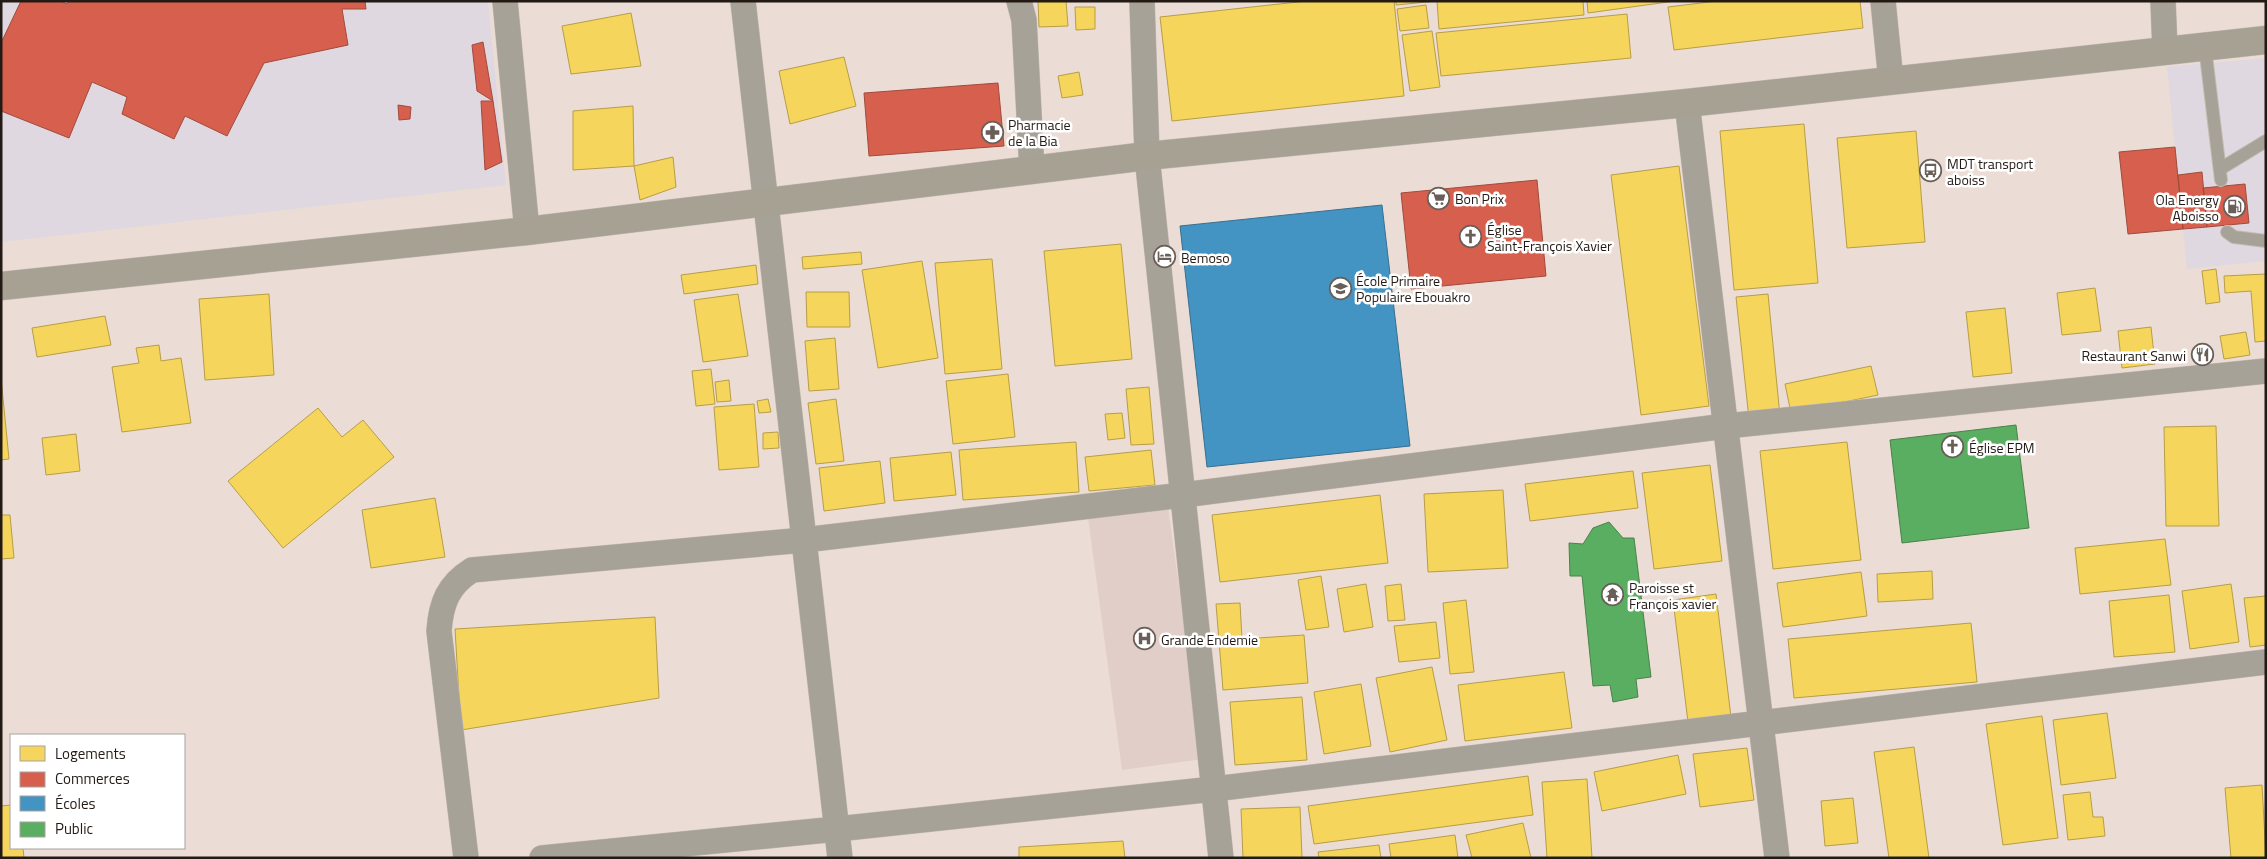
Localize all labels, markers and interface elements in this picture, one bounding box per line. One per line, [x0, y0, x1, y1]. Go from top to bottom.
place label: Pharmacie de la Bia [1008, 114, 1071, 151]
pharmacy icon: Pharmacie de la Bia [980, 120, 1004, 144]
place label: MDT transport aboiss [1947, 153, 2033, 190]
bus stop icon: MDT transport aboiss [1919, 159, 1943, 183]
supermarket icon: Bon Prix [1427, 186, 1451, 210]
place label: Bon Prix [1455, 188, 1505, 209]
place label: Ola Energy Aboisso [2155, 189, 2219, 226]
fuel station icon: Ola Energy Aboisso [2223, 195, 2247, 219]
place label: Église Saint-François Xavier [1487, 219, 1612, 256]
church icon: Église Saint-François Xavier [1459, 225, 1483, 249]
hotel icon: Bemoso [1153, 245, 1177, 269]
place label: Bemoso [1181, 247, 1230, 268]
place label: École Primaire Populaire Ebouakro [1356, 270, 1470, 307]
school or university icon: École Primaire Populaire Ebouakro [1328, 276, 1352, 300]
restaurant icon: Restaurant Sanwi [2190, 343, 2214, 367]
place label: Restaurant Sanwi [2081, 345, 2186, 366]
church icon: Église EPM [1941, 435, 1965, 459]
place label: Église EPM [1969, 437, 2035, 458]
place label: Paroisse st François xavier [1629, 577, 1717, 614]
temple icon: Paroisse st François xavier [1601, 583, 1625, 607]
hospital icon: Grande Endemie [1133, 627, 1157, 651]
place label: Grande Endemie [1161, 629, 1258, 650]
legend [10, 734, 185, 849]
text: Logements [55, 742, 126, 765]
text: Commerces [55, 767, 130, 790]
text: Écoles [55, 792, 96, 815]
text: Public [55, 817, 93, 840]

